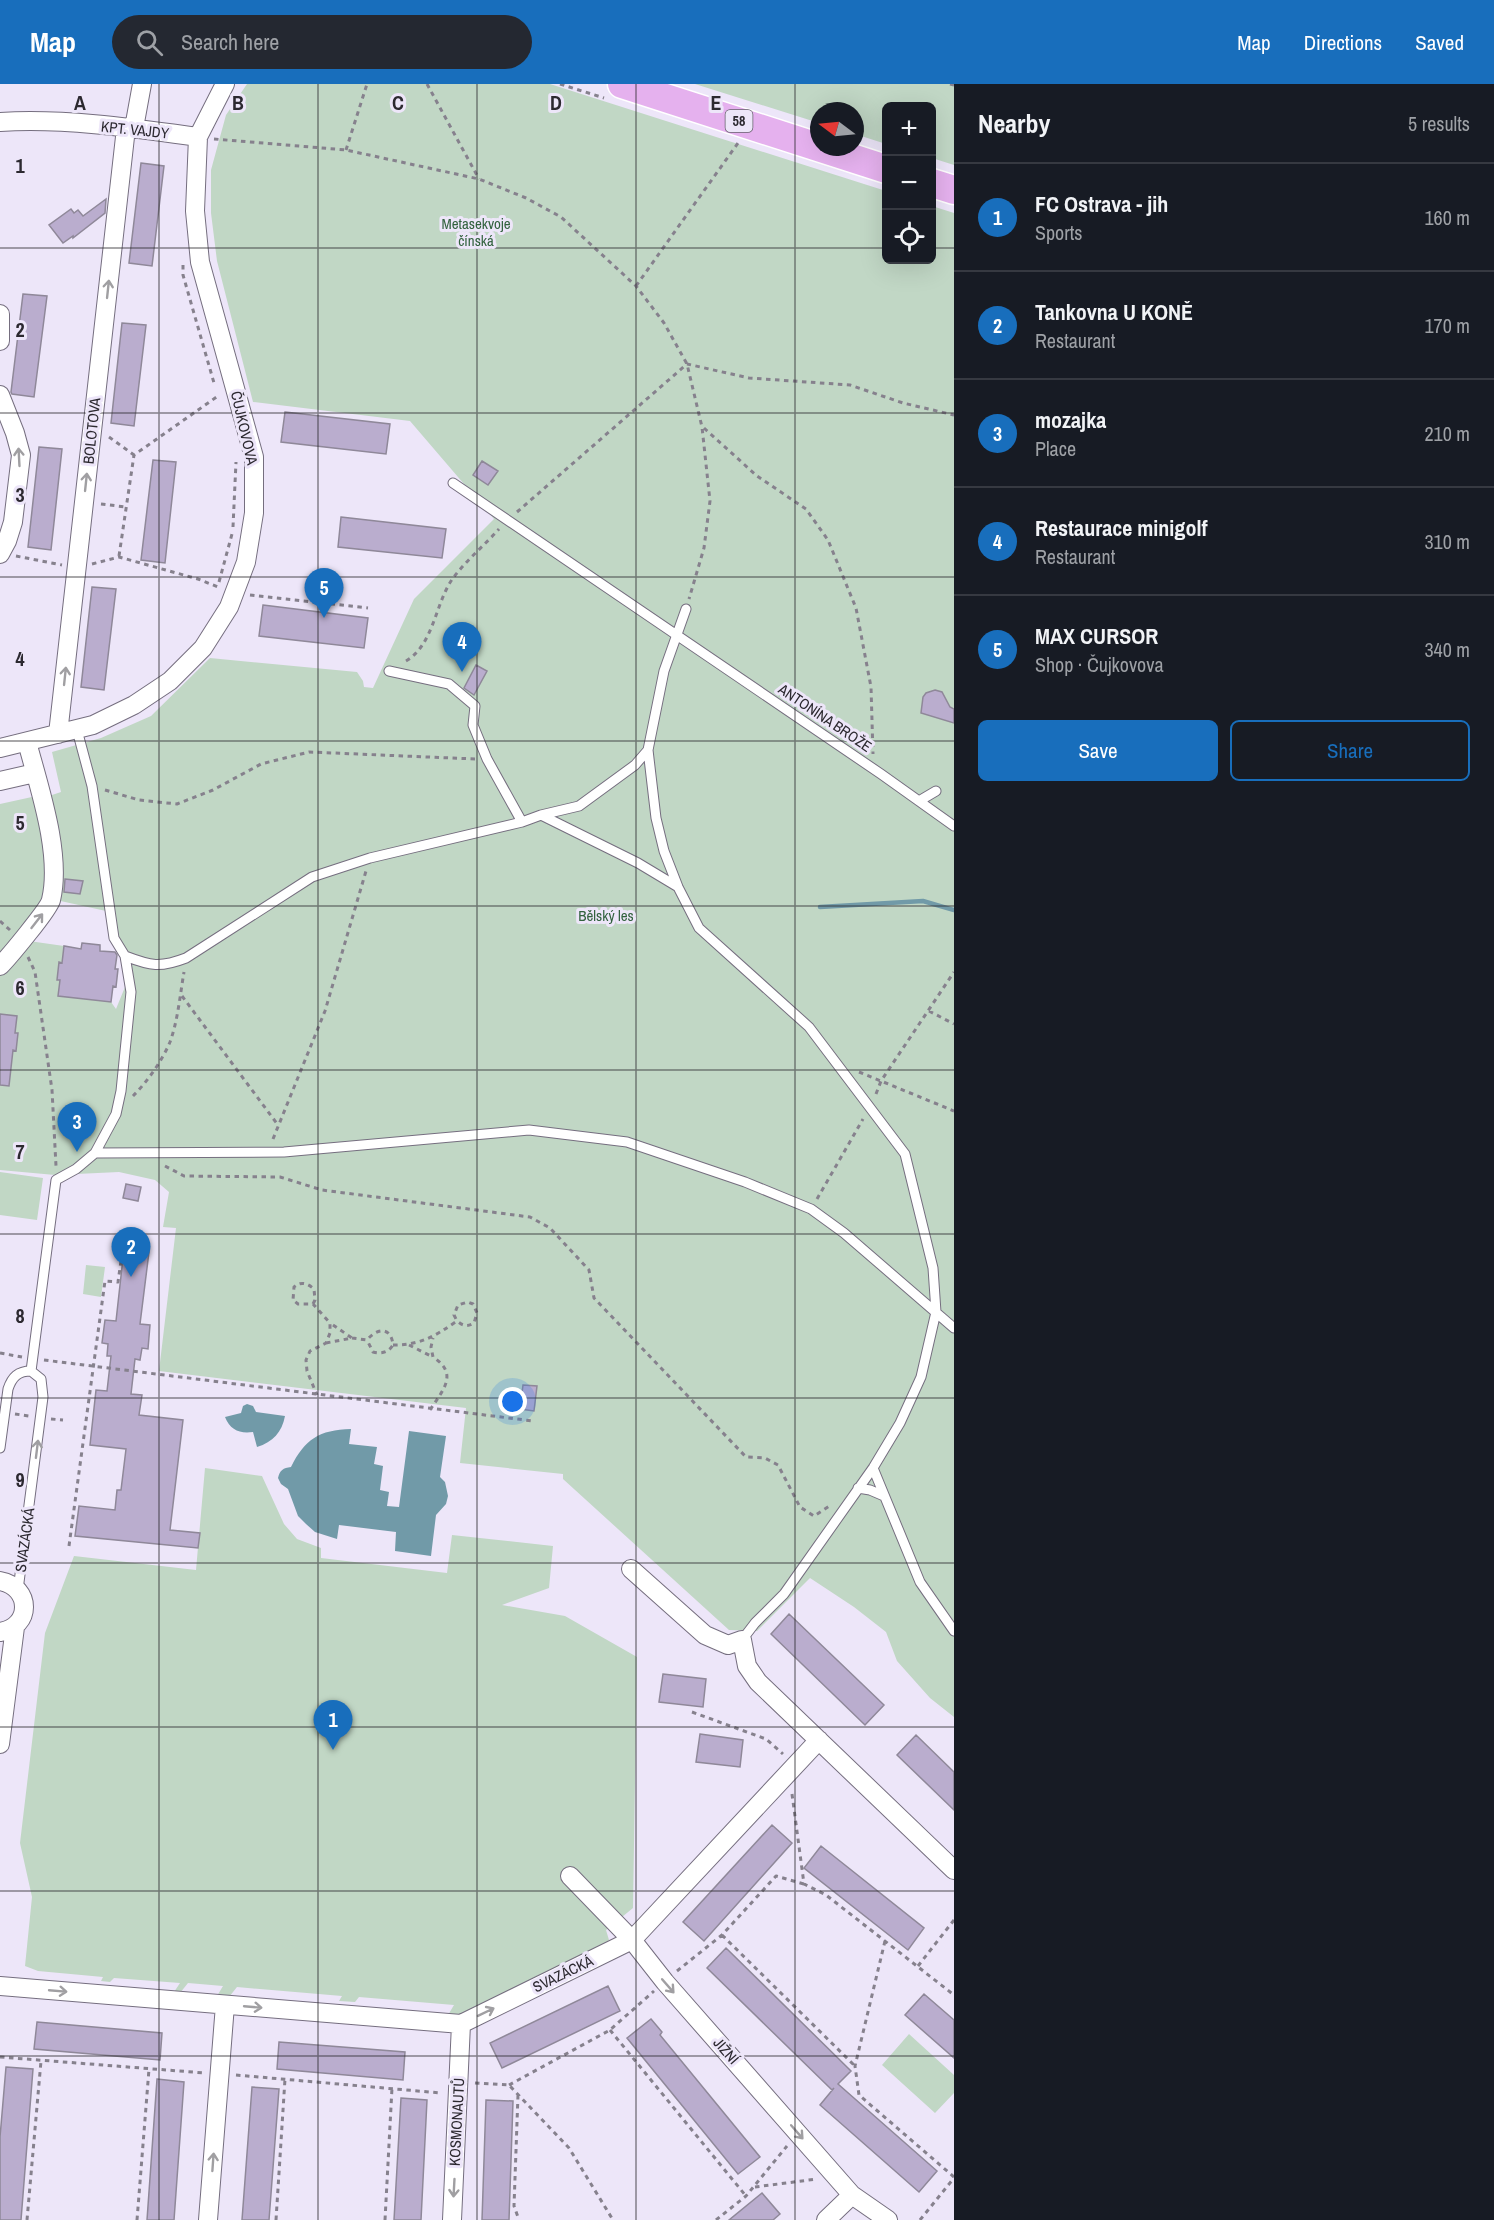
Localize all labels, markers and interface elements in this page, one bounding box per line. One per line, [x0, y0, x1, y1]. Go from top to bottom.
search box [112, 15, 532, 69]
text: Map [30, 23, 76, 61]
icon: search [133, 26, 166, 59]
text: Search here [181, 27, 279, 57]
text: Map [1237, 28, 1271, 57]
text: Directions [1304, 28, 1382, 57]
text: Saved [1415, 28, 1464, 57]
text: A [74, 89, 86, 116]
text: B [232, 89, 244, 116]
text: C [392, 89, 404, 116]
text: D [550, 89, 562, 116]
text: E [711, 89, 722, 116]
north arrow [810, 102, 864, 156]
map controls [882, 102, 936, 264]
button: + [882, 102, 936, 156]
text: Nearby [978, 106, 1050, 141]
road number: 58 [726, 110, 752, 132]
text: 5 results [1408, 110, 1470, 137]
street label: KPT. VAJDY [100, 115, 171, 144]
text: 1 [15, 152, 25, 179]
button: − [882, 156, 936, 210]
text: FC Ostrava - jih [1035, 189, 1168, 219]
text: 1 [993, 204, 1002, 231]
text: 160 m [1424, 204, 1470, 231]
button: locate [882, 210, 936, 264]
park label: Metasekvoje čínská [441, 213, 511, 251]
text: Sports [1035, 219, 1082, 246]
one-way arrow [103, 279, 114, 299]
text: Tankovna U KONĚ [1035, 297, 1193, 327]
text: 2 [993, 312, 1002, 339]
text: 170 m [1424, 312, 1470, 339]
text: 2 [15, 316, 25, 343]
text: Restaurant [1035, 327, 1115, 354]
street label: ČUJKOVOVA [226, 389, 263, 468]
street label: BOLOTOVA [78, 396, 106, 465]
text: mozajka [1035, 405, 1106, 435]
text: 3 [993, 420, 1002, 447]
text: 210 m [1424, 420, 1470, 447]
text: Place [1035, 435, 1076, 462]
one-way arrow [13, 447, 24, 467]
one-way arrow [81, 473, 92, 493]
text: 3 [15, 481, 25, 508]
text: Restaurace minigolf [1035, 513, 1207, 543]
text: 4 [993, 528, 1002, 555]
text: 310 m [1424, 528, 1470, 555]
text: Restaurant [1035, 543, 1115, 570]
pin: 5 [304, 568, 344, 618]
text: MAX CURSOR [1035, 621, 1158, 651]
pin: 4 [442, 622, 482, 672]
text: 5 [993, 636, 1002, 663]
text: 340 m [1424, 636, 1470, 663]
text: 4 [15, 645, 25, 672]
text: Shop · Čujkovova [1035, 651, 1164, 678]
one-way arrow [60, 667, 71, 687]
street label: ANTONÍNA BROŽE [774, 678, 876, 757]
button: Save [978, 720, 1218, 781]
button: Share [1230, 720, 1470, 781]
text: 5 [15, 809, 25, 836]
park label: Bělský les [578, 905, 634, 926]
one-way arrow [30, 913, 43, 929]
text: 6 [15, 974, 25, 1001]
pin: 3 [58, 1102, 97, 1152]
text: 7 [15, 1138, 25, 1165]
pin: 2 [112, 1228, 150, 1277]
text: 8 [15, 1302, 25, 1329]
your location [498, 1387, 527, 1416]
one-way arrow [31, 1440, 42, 1459]
text: 9 [15, 1466, 25, 1493]
street label: SVAZÁCKÁ [10, 1506, 40, 1573]
pin: 1 [314, 1700, 352, 1750]
street label: SVAZÁCKÁ [529, 1950, 597, 1997]
one-way arrow [662, 1978, 675, 1994]
one-way arrow [48, 1986, 68, 1997]
one-way arrow [242, 2002, 262, 2013]
one-way arrow [477, 2006, 495, 2017]
street label: JIŽNÍ [709, 2033, 744, 2069]
street label: KOSMONAUTŮ [444, 2077, 469, 2167]
one-way arrow [790, 2124, 804, 2139]
one-way arrow [208, 2152, 219, 2172]
one-way arrow [448, 2177, 459, 2197]

